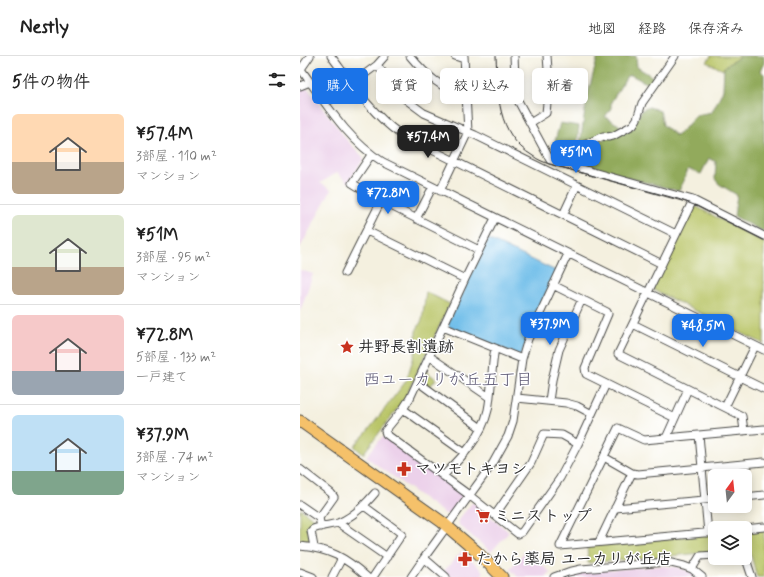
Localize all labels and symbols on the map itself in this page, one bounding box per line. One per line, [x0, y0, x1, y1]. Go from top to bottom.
pin: ¥57.4M [395, 125, 461, 159]
pin: ¥51M [552, 140, 600, 174]
pin: ¥72.8M [355, 181, 421, 215]
pin: ¥37.9M [517, 312, 583, 346]
pin: ¥48.5M [670, 314, 736, 348]
place label: 井野長割遺跡 [358, 337, 454, 358]
place icon: 井野長割遺跡 [339, 339, 355, 355]
district label: 西ユーカリが丘五丁目 [363, 369, 533, 391]
place label: マツモトキヨシ [415, 459, 527, 480]
pharmacy icon: マツモトキヨシ [396, 461, 412, 477]
north arrow [708, 469, 752, 513]
place label: ミニストップ [494, 506, 592, 527]
supermarket icon: ミニストップ [475, 508, 491, 524]
place label: たから薬局 ユーカリが丘店 [476, 549, 672, 570]
pharmacy icon: たから薬局 ユーカリが丘店 [457, 551, 473, 567]

